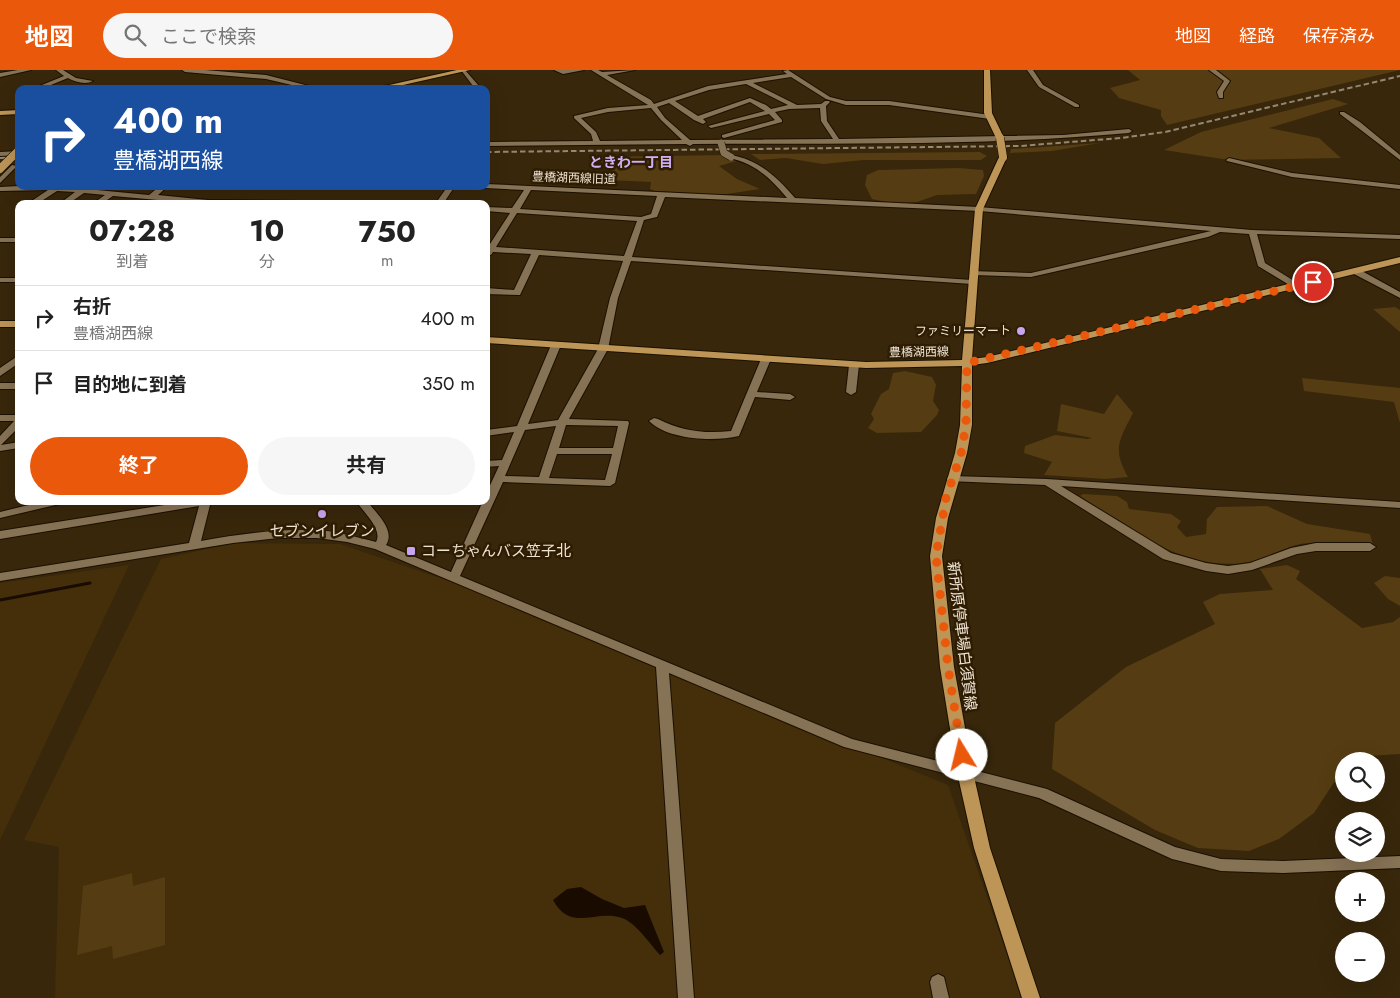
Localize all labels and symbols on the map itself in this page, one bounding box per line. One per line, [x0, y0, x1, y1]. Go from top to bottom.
district label: ときわ一丁目 [589, 152, 673, 172]
street label: 豊橋湖西線旧道 [532, 168, 616, 188]
pin [1292, 261, 1334, 303]
place label: ファミリーマート [915, 322, 1011, 340]
marker: ファミリーマート [1015, 325, 1027, 337]
street label: 豊橋湖西線 [889, 342, 949, 362]
marker: セブンイレブン [316, 508, 328, 520]
place label: セブンイレブン [269, 520, 375, 542]
place label: コーちゃんバス笠子北 [421, 540, 571, 562]
marker: コーちゃんバス笠子北 [405, 545, 417, 557]
street label: 新所原停車場白須賀線 [942, 560, 982, 712]
position arrow [935, 728, 987, 780]

